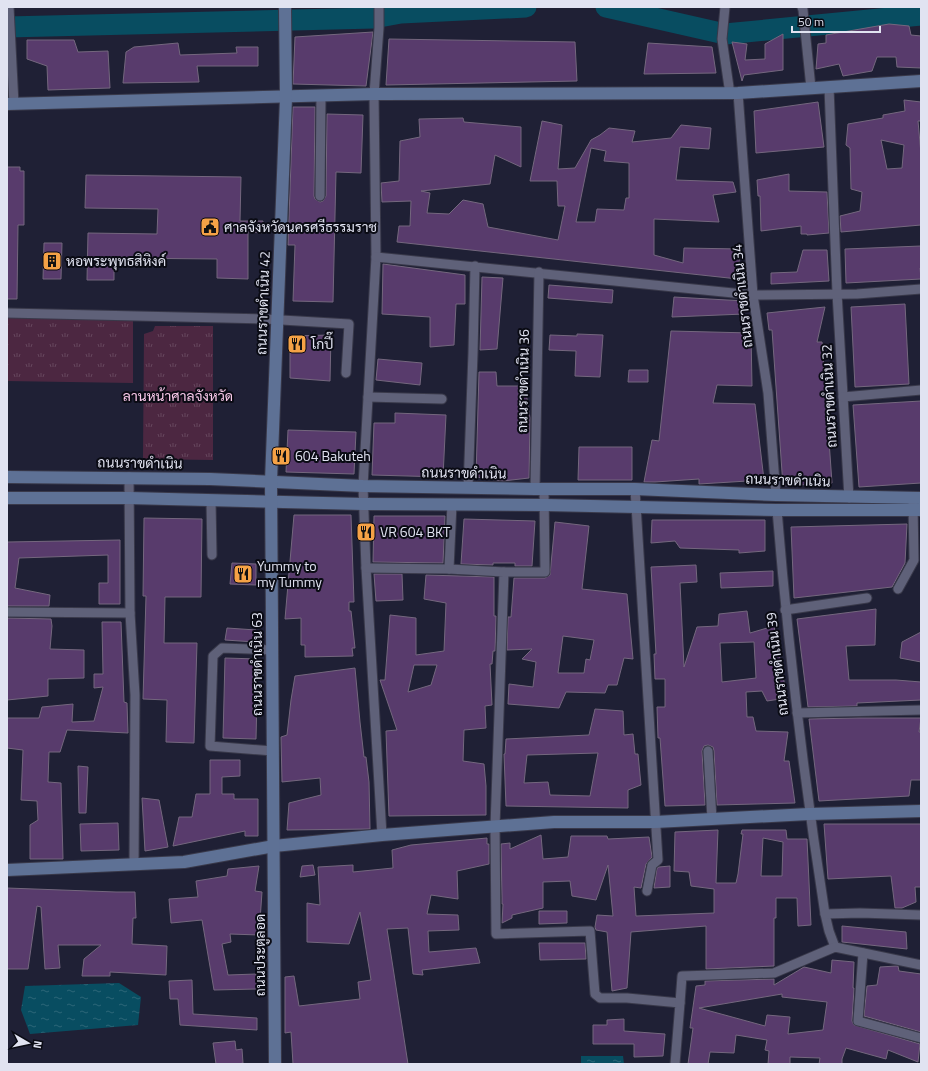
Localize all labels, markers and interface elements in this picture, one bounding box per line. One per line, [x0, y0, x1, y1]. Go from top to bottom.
scale bar [792, 8, 880, 34]
text: 50 m [798, 12, 824, 31]
public building icon: ศาลจังหวัดนครศรีธรรมราช [199, 216, 221, 238]
place label: ศาลจังหวัดนครศรีธรรมราช [224, 216, 377, 237]
street label: ถนนราชดำเนิน 34 [726, 243, 757, 349]
building icon: หอพระพุทธสิหิงค์ [41, 250, 63, 272]
place label: หอพระพุทธสิหิงค์ [66, 250, 166, 271]
street label: ถนนราขดำเนิน 42 [250, 251, 275, 355]
street label: ถนนราขดำเนิน 36 [511, 329, 534, 433]
place label: โกปี๊ [310, 331, 334, 354]
restaurant icon: โกปี๊ [286, 333, 308, 355]
street label: ถนนราขดำเนิน 32 [815, 344, 842, 448]
park label: ลานหน้าศาลจังหวัด [123, 385, 233, 406]
restaurant icon: 604 Bakuteh [270, 445, 292, 467]
place label: 604 Bakuteh [295, 445, 371, 466]
street label: ถนนราขดำเนิน [97, 451, 183, 474]
street label: ถนนราขดำเนิน [421, 461, 507, 484]
street label: ถนนราขดำเนิน [745, 468, 831, 491]
restaurant icon: VR 604 BKT [355, 521, 377, 543]
place label: VR 604 BKT [380, 521, 451, 542]
place label: Yummy to my Tummy [257, 555, 322, 592]
restaurant icon: Yummy to my Tummy [232, 563, 254, 585]
street label: ถนนราชดำเนิน 39 [760, 611, 793, 717]
street label: ถนนราขดำเนิน 63 [246, 612, 267, 716]
street label: ถนนประตูลอด [249, 914, 270, 996]
north arrow [8, 1023, 48, 1063]
text: N [29, 1040, 46, 1050]

